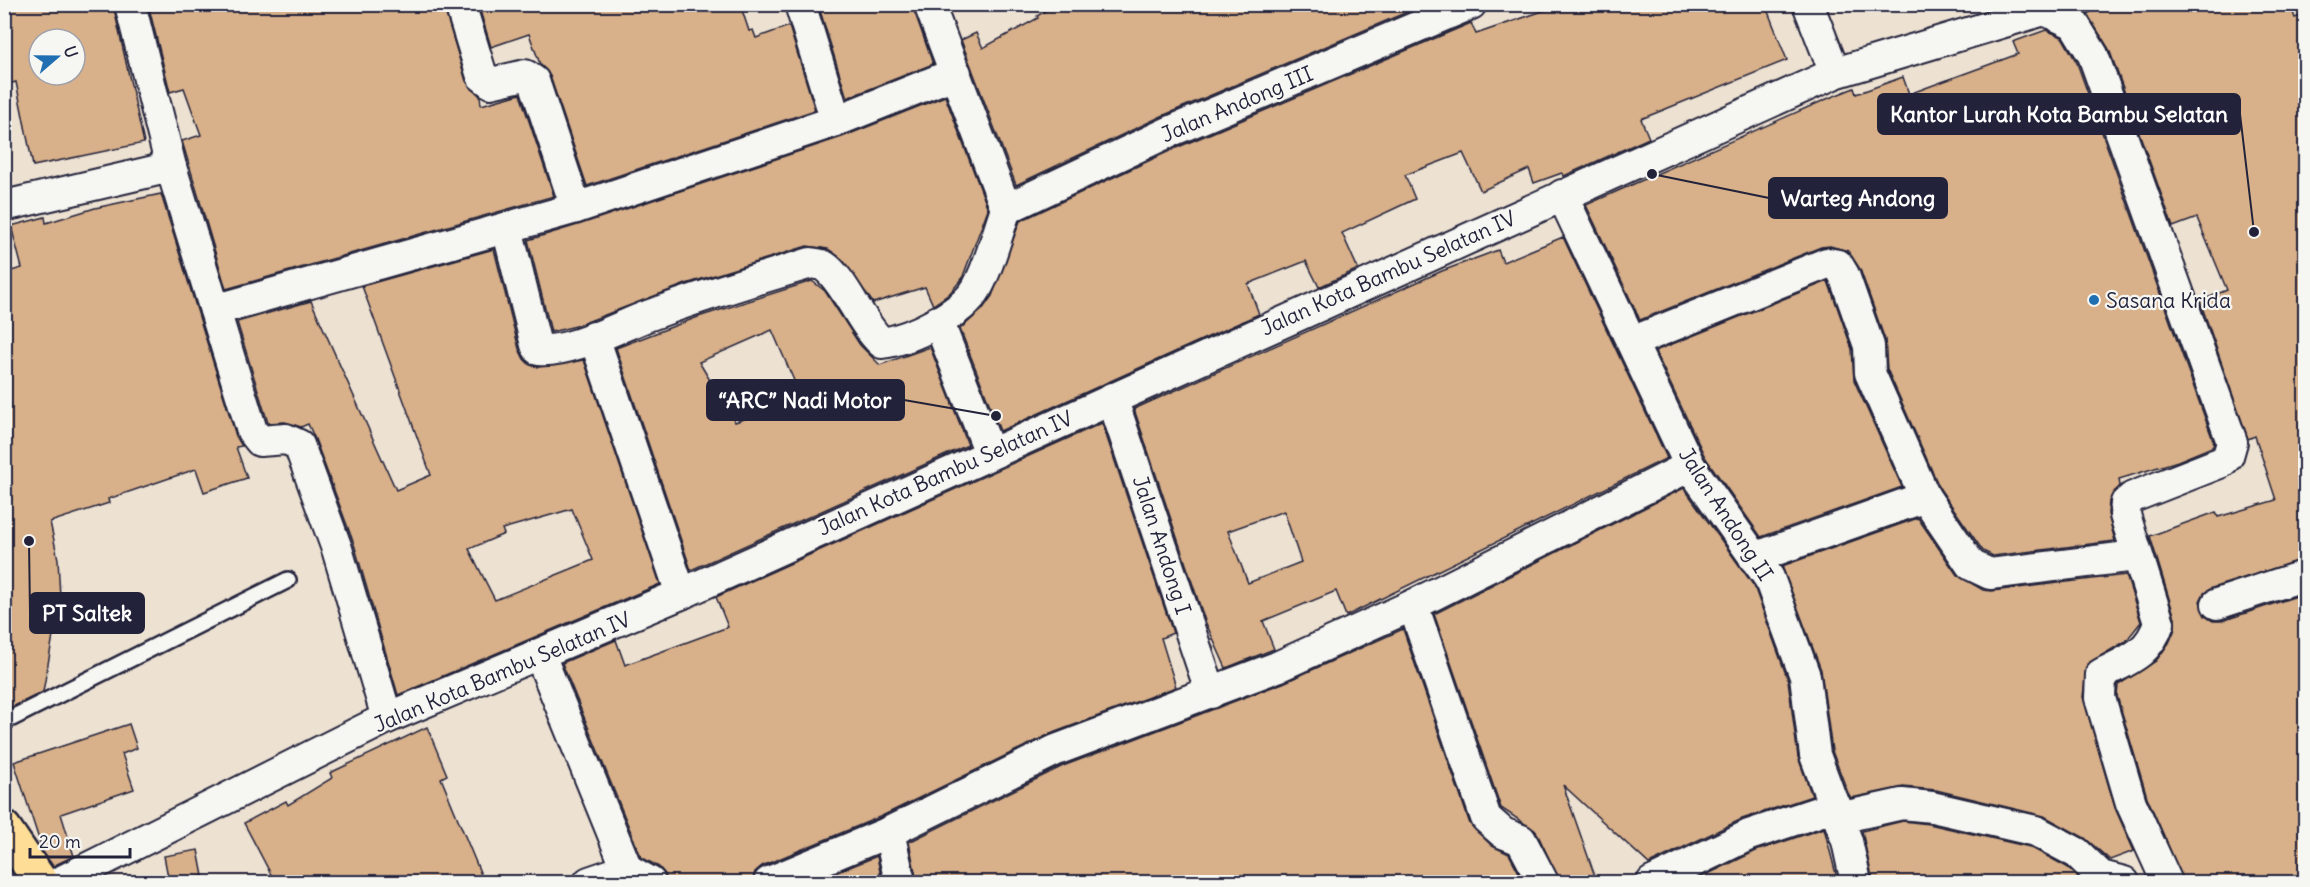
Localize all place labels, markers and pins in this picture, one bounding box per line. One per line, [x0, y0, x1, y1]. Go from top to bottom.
callout: Kantor Lurah Kota Bambu Selatan [1878, 94, 2240, 134]
callout: Warteg Andong [1769, 178, 1947, 218]
place label: Sasana Krida [2106, 287, 2231, 314]
marker: Sasana Krida [2087, 293, 2101, 307]
callout: “ARC” Nadi Motor [707, 380, 904, 420]
callout: PT Saltek [30, 593, 144, 633]

